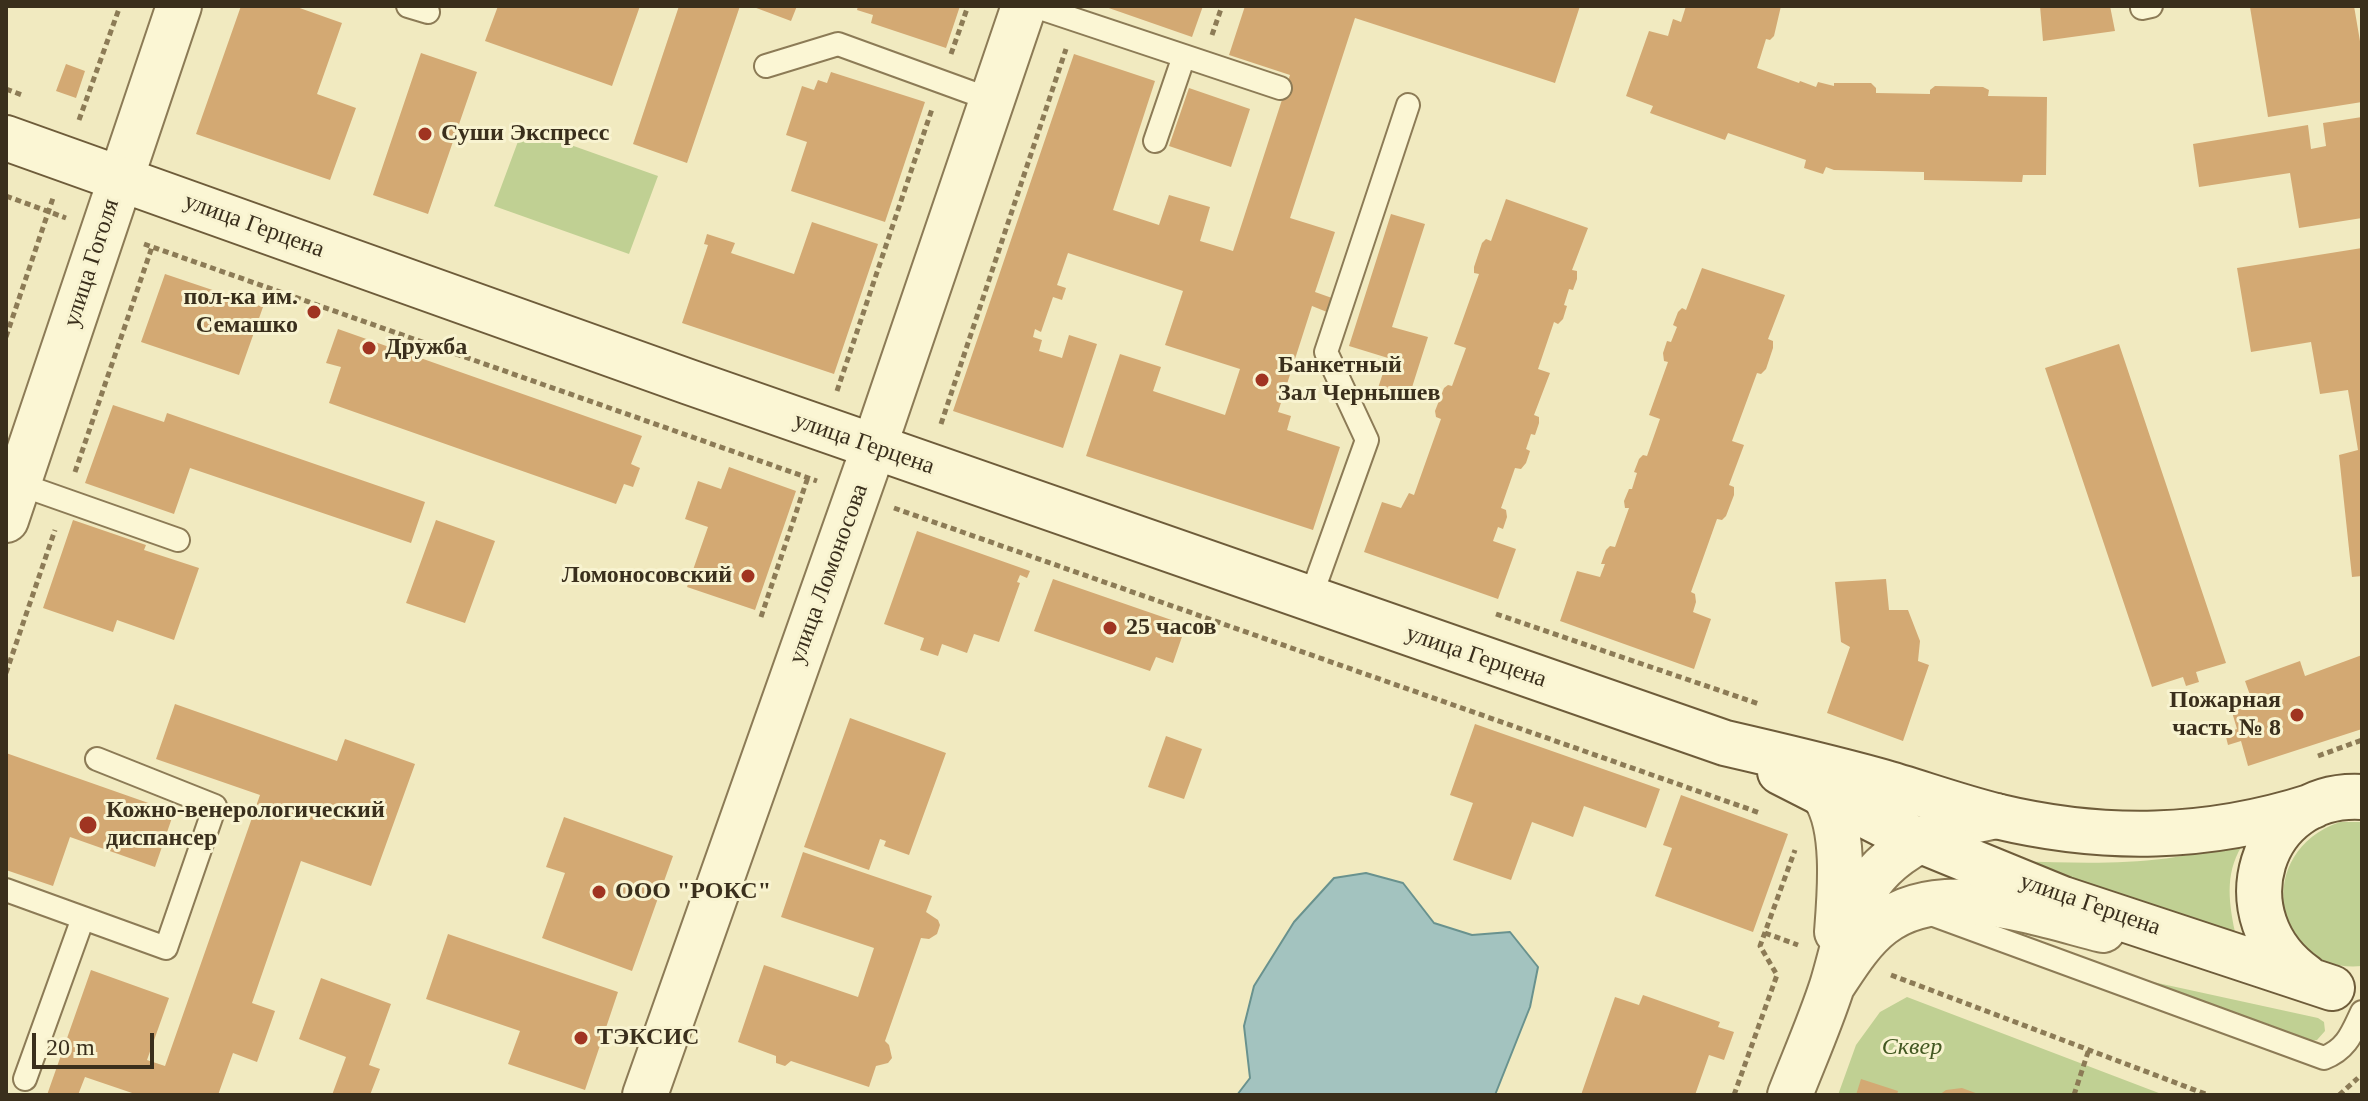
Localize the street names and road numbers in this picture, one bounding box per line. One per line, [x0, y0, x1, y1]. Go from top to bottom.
street label: улица Герцена [180, 187, 328, 265]
street label: улица Гоголя [58, 195, 126, 331]
street label: улица Герцена [790, 406, 938, 482]
street label: улица Ломоносова [783, 480, 875, 668]
street label: улица Герцена [1402, 619, 1550, 695]
street label: улица Герцена [2016, 867, 2164, 943]

